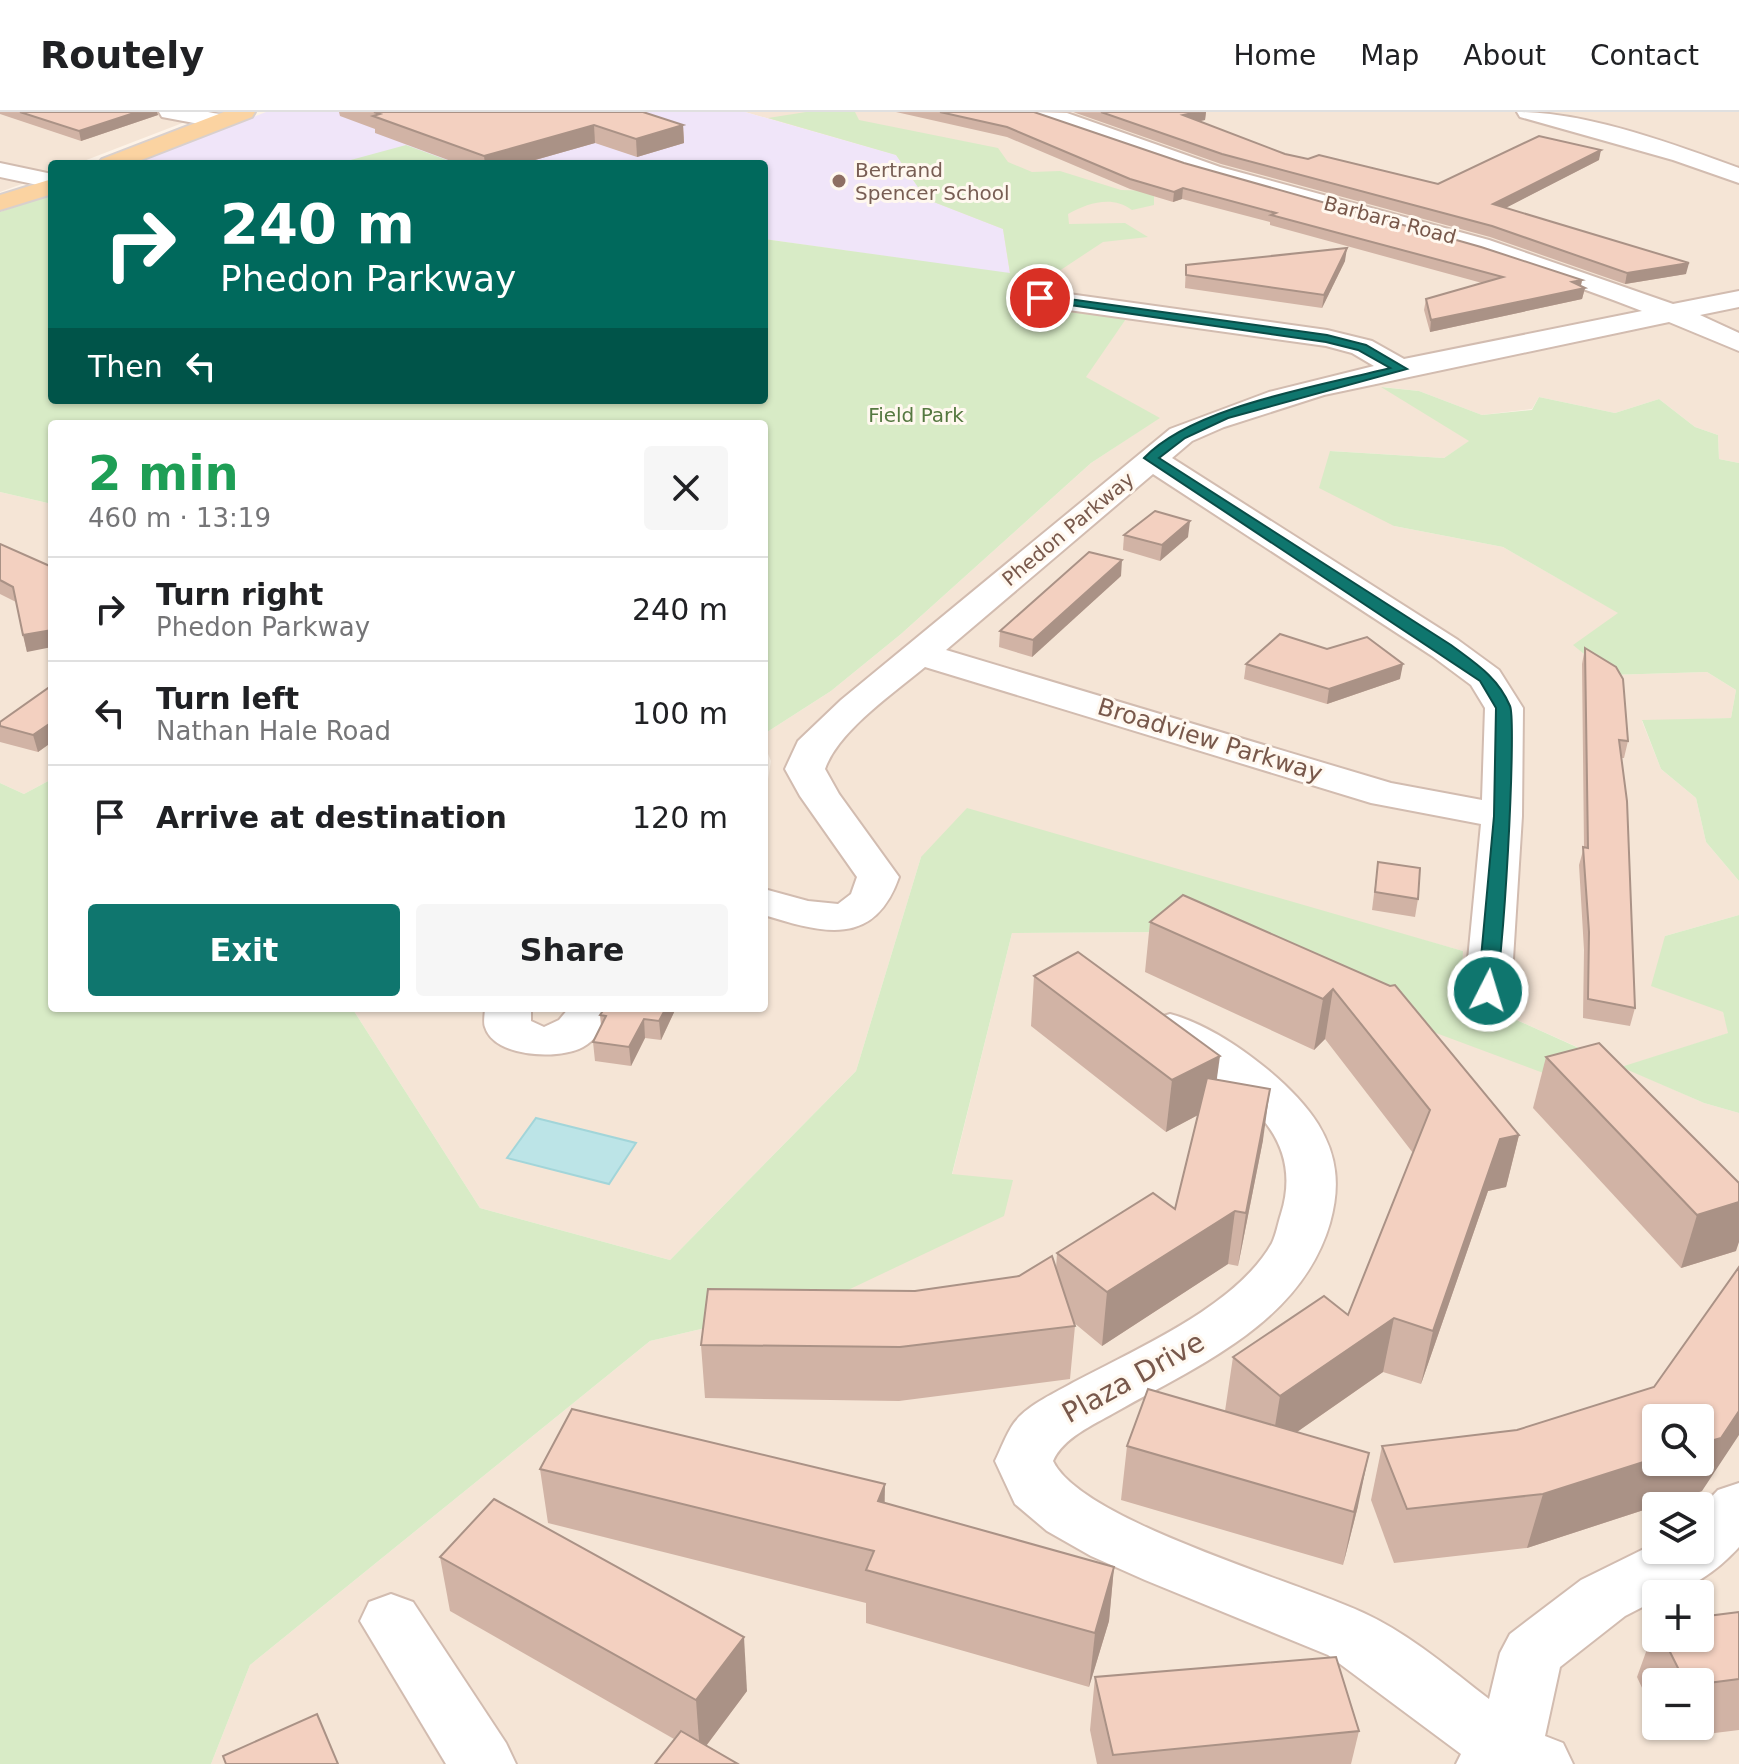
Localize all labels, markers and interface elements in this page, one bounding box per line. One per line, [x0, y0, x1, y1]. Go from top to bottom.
text: Routely [40, 33, 204, 77]
text: Home [1233, 39, 1316, 72]
text: Map [1360, 39, 1419, 72]
text: About [1463, 39, 1546, 72]
text: Contact [1590, 39, 1699, 72]
place label: Bertrand Spencer School [855, 158, 1010, 205]
marker: Bertrand Spencer School [830, 172, 848, 190]
text: 240 m [220, 191, 415, 256]
street label: Barbara Road [1321, 191, 1459, 249]
icon: right [88, 192, 192, 296]
text: Phedon Parkway [220, 258, 516, 299]
pin [1006, 264, 1074, 332]
icon: arrive [1018, 276, 1062, 320]
icon: left [179, 344, 223, 388]
text: Then [88, 349, 163, 384]
park label: Field Park [868, 403, 964, 427]
text: 2 min [88, 445, 239, 501]
button: close [644, 446, 728, 530]
street label: Phedon Parkway [997, 467, 1139, 591]
text: 460 m · 13:19 [88, 503, 271, 533]
text: Turn right [156, 577, 323, 612]
icon: right [88, 587, 132, 631]
text: 240 m [632, 592, 728, 627]
text: Phedon Parkway [156, 612, 370, 642]
text: Turn left [156, 681, 299, 716]
icon: left [88, 691, 132, 735]
street label: Broadview Parkway [1094, 692, 1326, 788]
text: 100 m [632, 696, 728, 731]
text: Nathan Hale Road [156, 716, 391, 746]
icon: arrive [88, 795, 132, 839]
text: Arrive at destination [156, 800, 507, 835]
text: 120 m [632, 800, 728, 835]
button: Exit [88, 904, 400, 996]
button: Share [416, 904, 728, 996]
position arrow [1446, 949, 1530, 1033]
street label: Plaza Drive [1056, 1325, 1210, 1430]
map controls [1642, 1404, 1714, 1740]
button: search [1642, 1404, 1714, 1476]
button: layers [1642, 1492, 1714, 1564]
button: + [1642, 1580, 1714, 1652]
button: − [1642, 1668, 1714, 1740]

